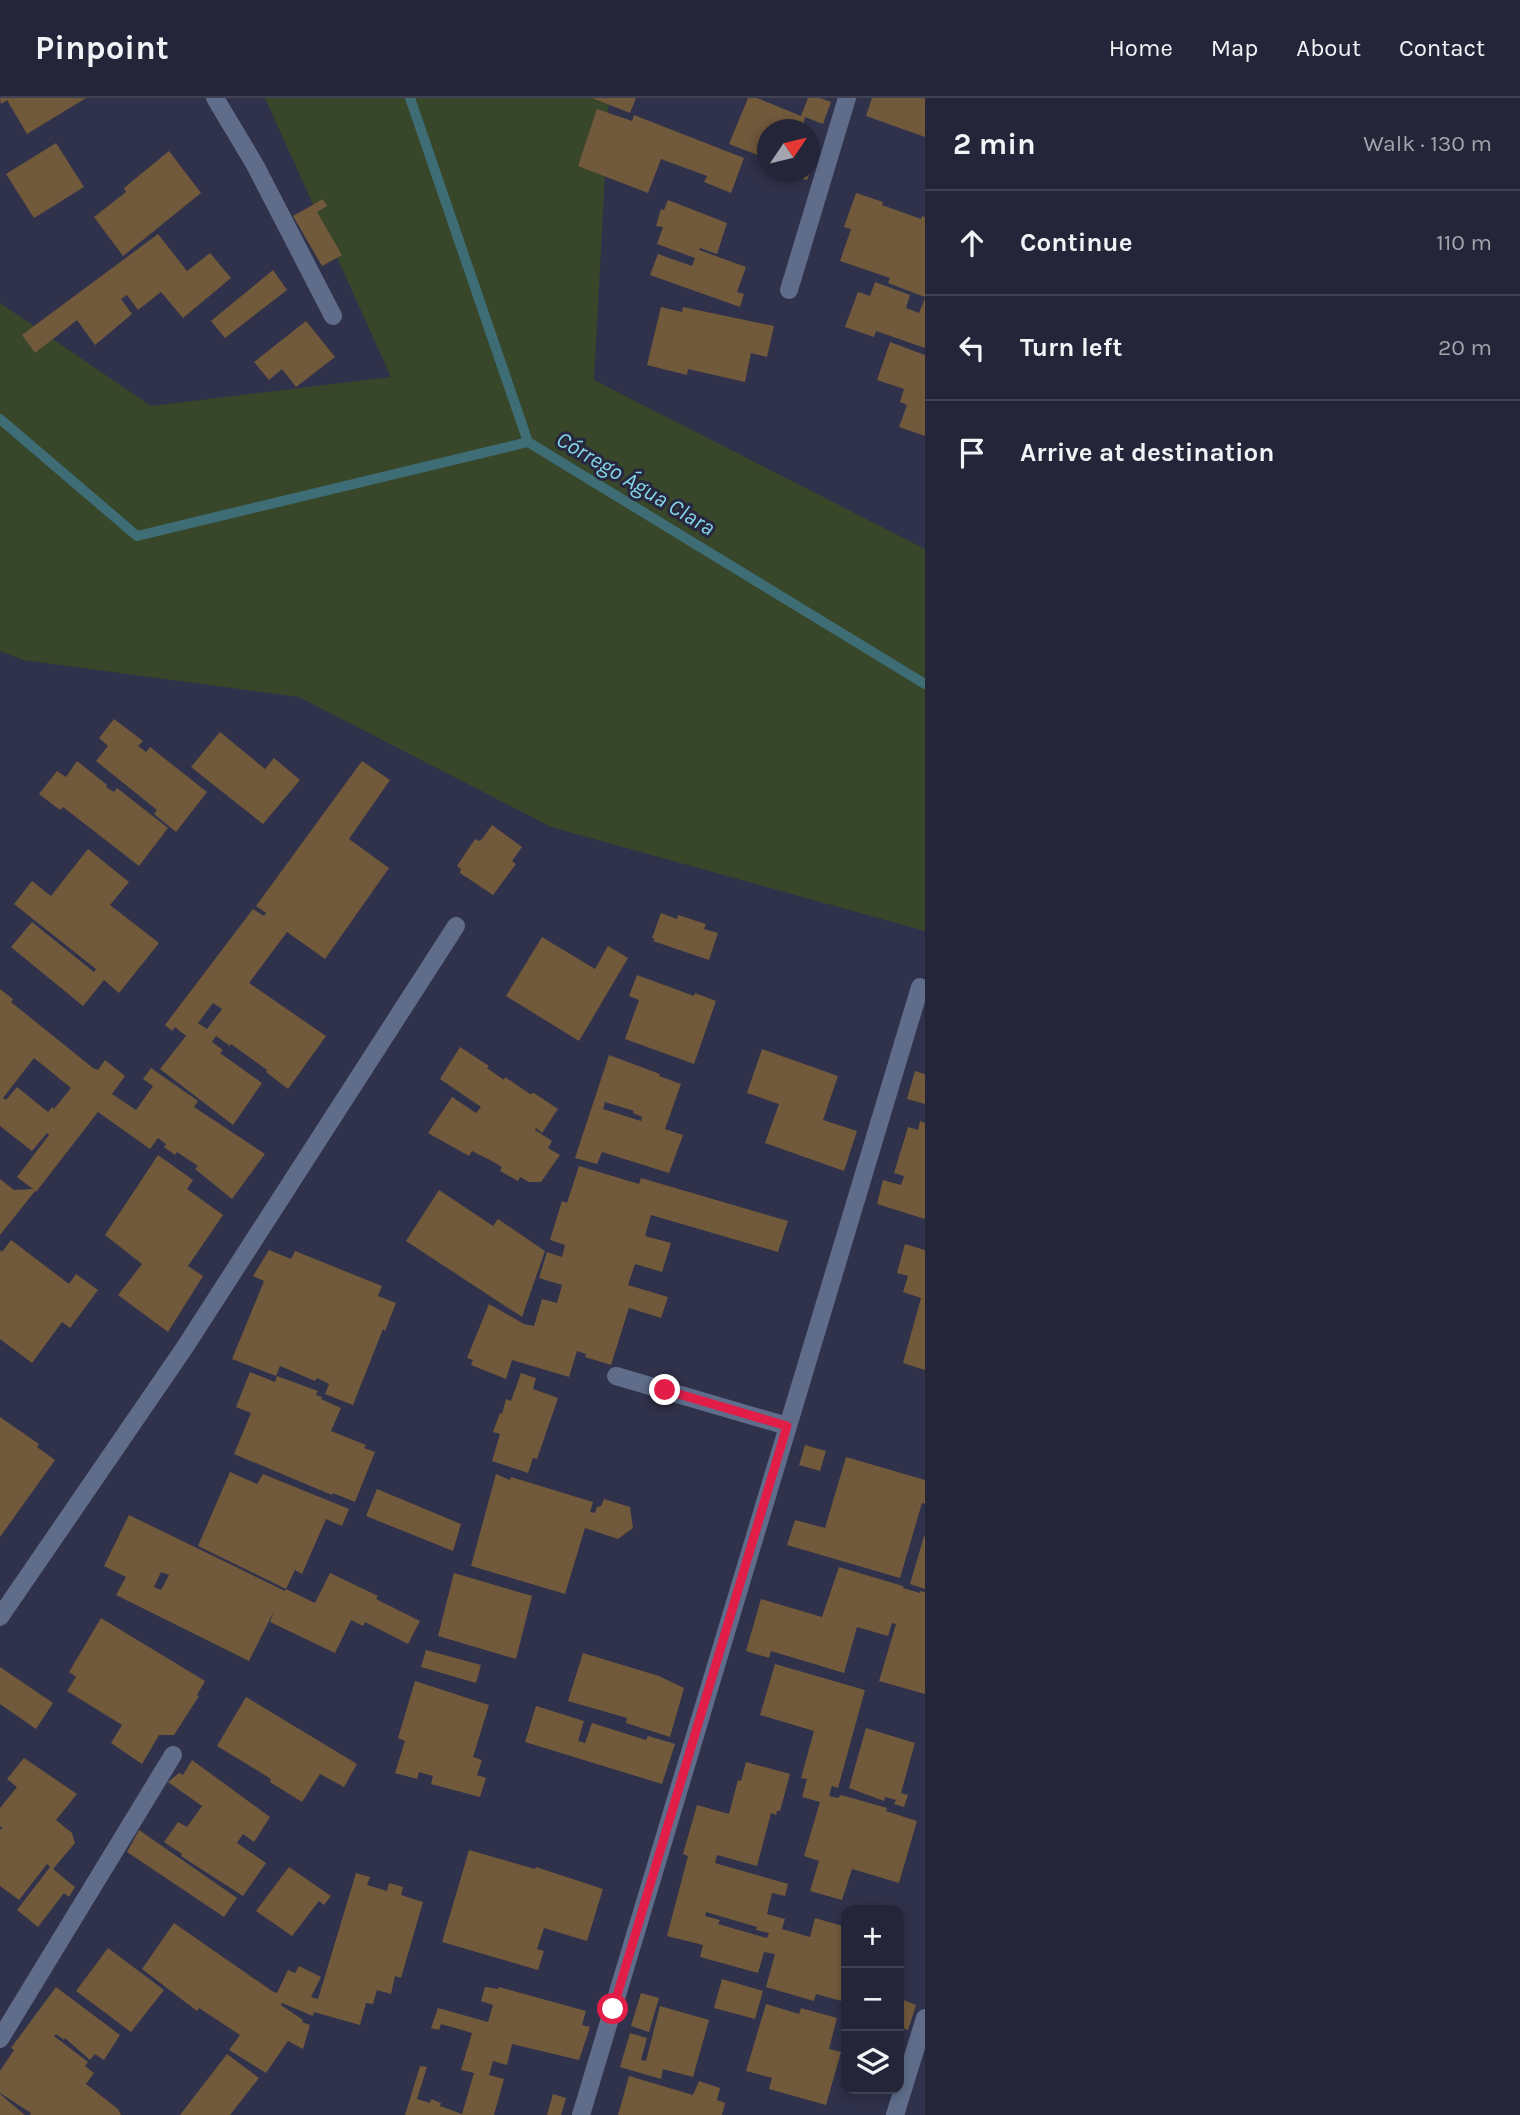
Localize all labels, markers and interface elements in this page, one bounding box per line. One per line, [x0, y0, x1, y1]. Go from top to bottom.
text: Pinpoint [35, 29, 169, 67]
text: Home [1109, 34, 1173, 62]
text: Map [1211, 34, 1258, 62]
text: About [1296, 34, 1361, 62]
text: Contact [1399, 34, 1485, 62]
north arrow [757, 119, 820, 182]
text: 2 min [953, 126, 1036, 162]
text: Walk · 130 m [1363, 130, 1492, 157]
icon: ahead [953, 224, 991, 262]
text: Continue [1020, 227, 1132, 258]
text: 110 m [1436, 229, 1492, 256]
icon: left [953, 329, 991, 367]
text: Turn left [1020, 332, 1122, 363]
text: 20 m [1438, 334, 1492, 361]
water label: Córrego Água Clara [551, 425, 720, 541]
icon: arrive [953, 434, 991, 472]
text: Arrive at destination [1020, 437, 1274, 468]
route end [649, 1374, 680, 1405]
map controls [841, 1905, 904, 2094]
button: + [841, 1905, 904, 1968]
button: − [841, 1968, 904, 2031]
route start [597, 1993, 628, 2024]
button: layers [841, 2031, 904, 2094]

